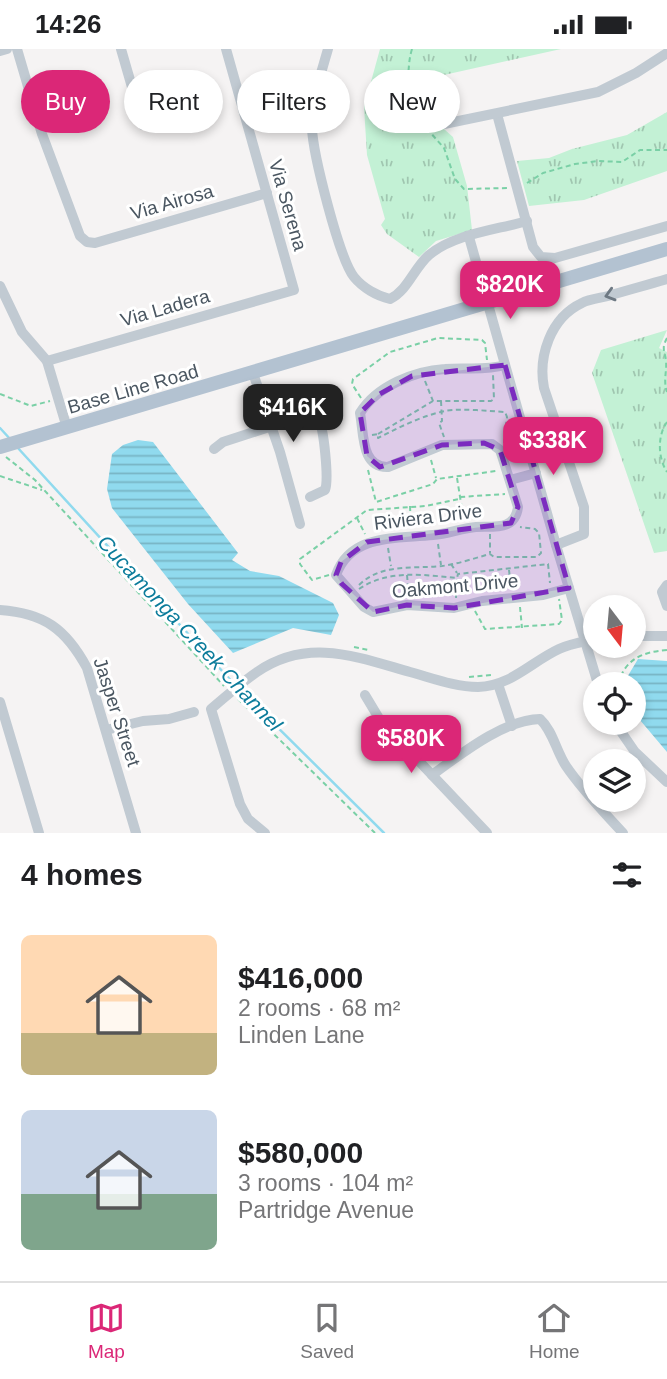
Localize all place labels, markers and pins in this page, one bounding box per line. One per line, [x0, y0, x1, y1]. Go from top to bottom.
pin: $820K [461, 261, 559, 321]
pin: $416K [244, 385, 342, 444]
pin: $338K [504, 417, 602, 477]
pin: $580K [362, 715, 460, 775]

